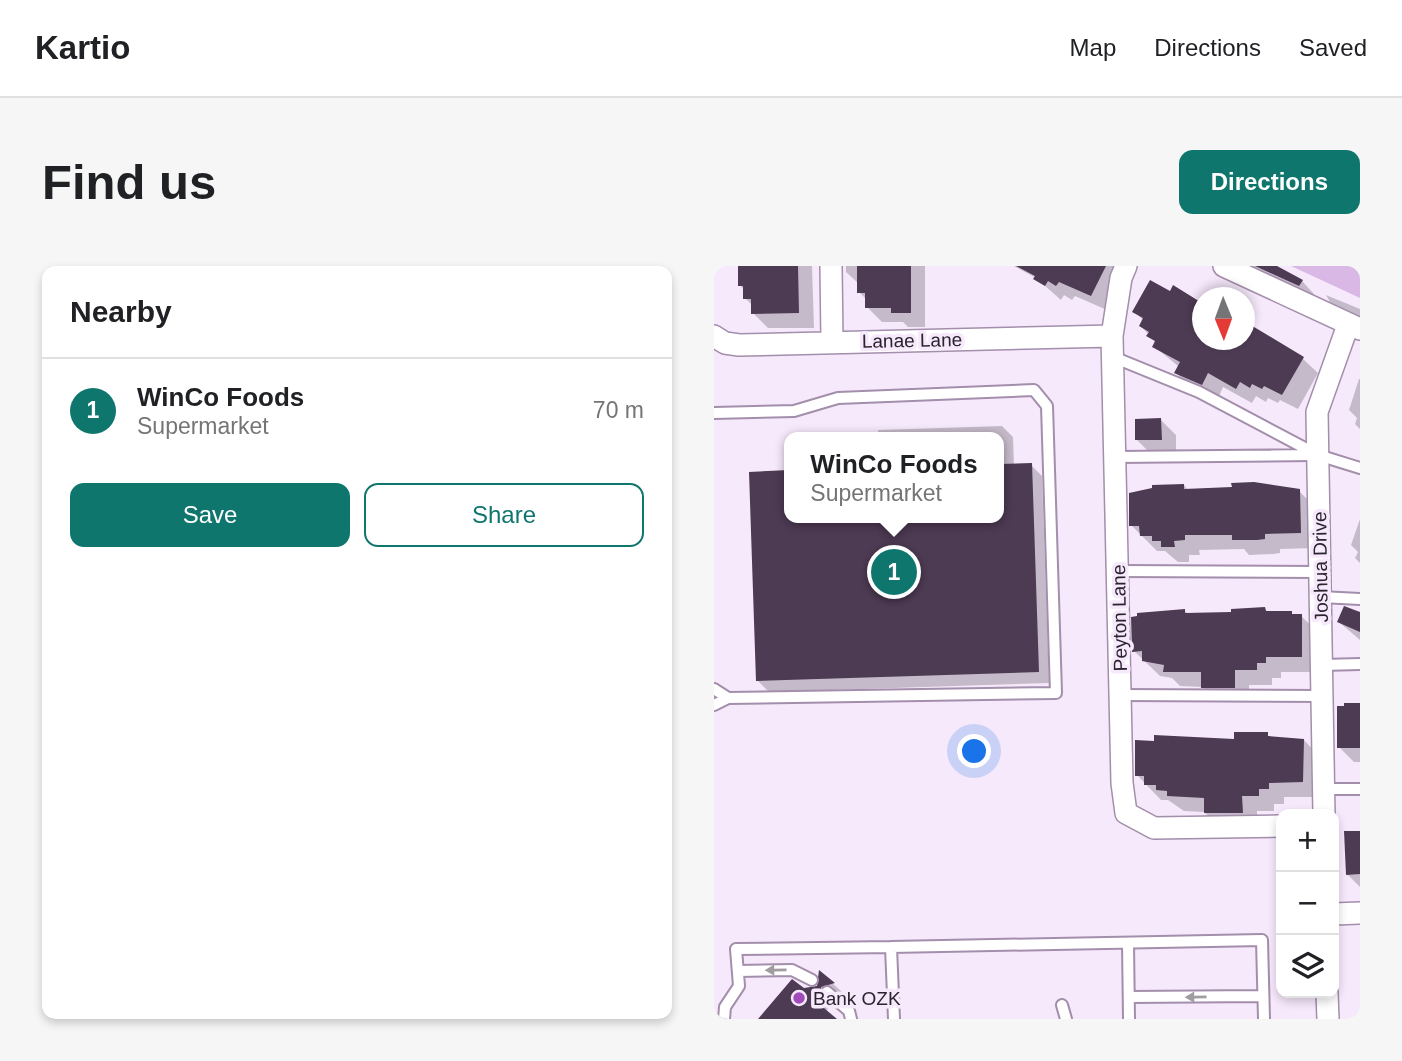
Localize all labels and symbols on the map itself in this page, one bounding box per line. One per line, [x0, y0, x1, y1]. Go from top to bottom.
north arrow [1192, 287, 1255, 350]
street label: Lanae Lane [862, 329, 962, 352]
street label: Joshua Drive [1309, 511, 1332, 623]
pin: 1 [871, 546, 917, 598]
street label: Peyton Lane [1108, 564, 1131, 672]
your location [957, 734, 991, 768]
one-way arrow [765, 965, 787, 976]
place label: Bank OZK [813, 988, 901, 1009]
marker: Bank OZK [791, 990, 807, 1006]
one-way arrow [1185, 991, 1207, 1002]

